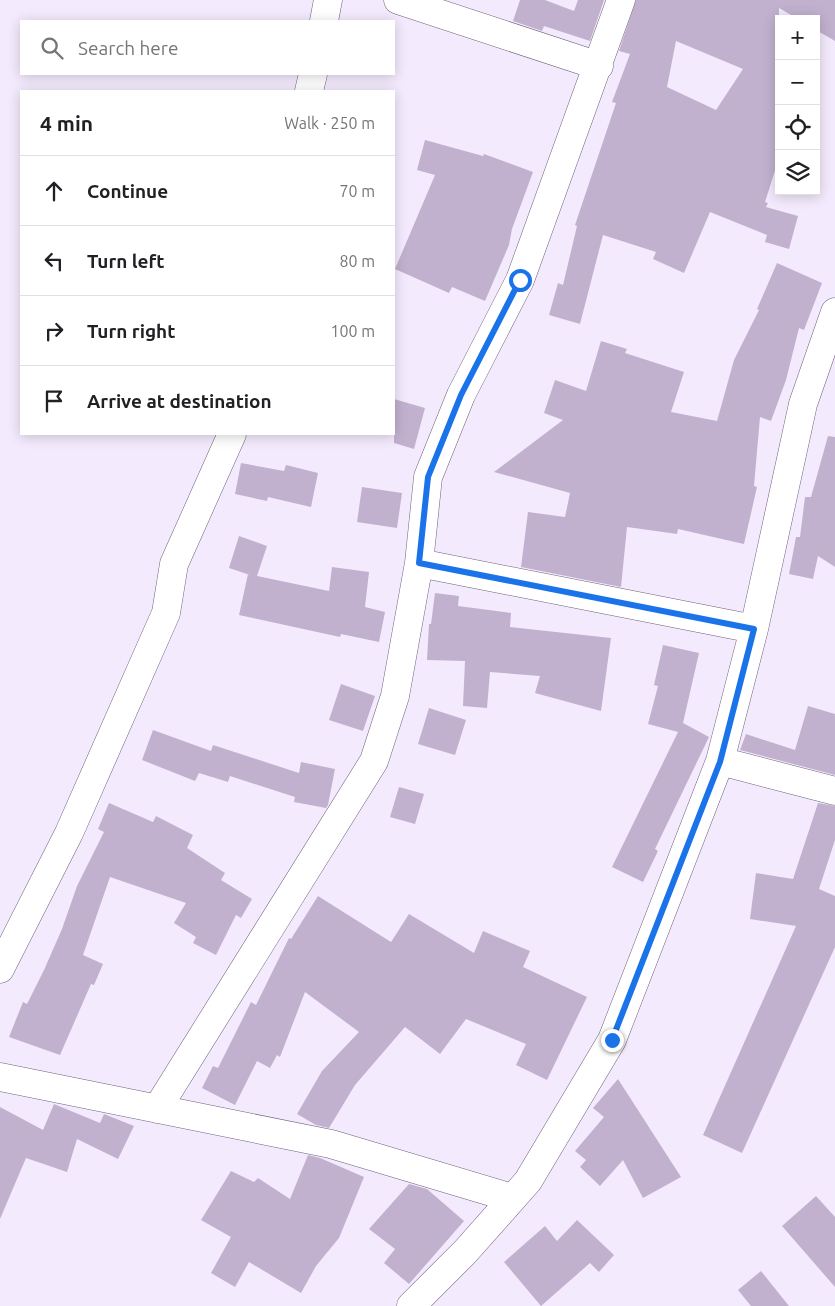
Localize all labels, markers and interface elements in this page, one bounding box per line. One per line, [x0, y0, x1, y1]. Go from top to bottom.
map controls [775, 15, 820, 195]
button: + [775, 15, 820, 60]
search box [20, 20, 395, 75]
icon: search [38, 34, 66, 62]
text: Search here [78, 37, 178, 59]
button: − [775, 60, 820, 105]
button: locate [775, 105, 820, 150]
text: 4 min [40, 111, 93, 135]
text: Walk · 250 m [284, 114, 375, 132]
button: layers [775, 150, 820, 195]
icon: ahead [40, 177, 68, 205]
text: Continue [87, 180, 168, 202]
text: 70 m [339, 182, 375, 200]
icon: left [40, 247, 68, 275]
text: Turn left [87, 250, 165, 272]
text: 80 m [339, 252, 375, 270]
route start [509, 269, 532, 292]
icon: right [40, 317, 68, 345]
text: Turn right [87, 320, 175, 342]
text: 100 m [330, 322, 375, 340]
icon: arrive [40, 387, 68, 415]
text: Arrive at destination [87, 390, 272, 412]
route end [601, 1029, 624, 1052]

